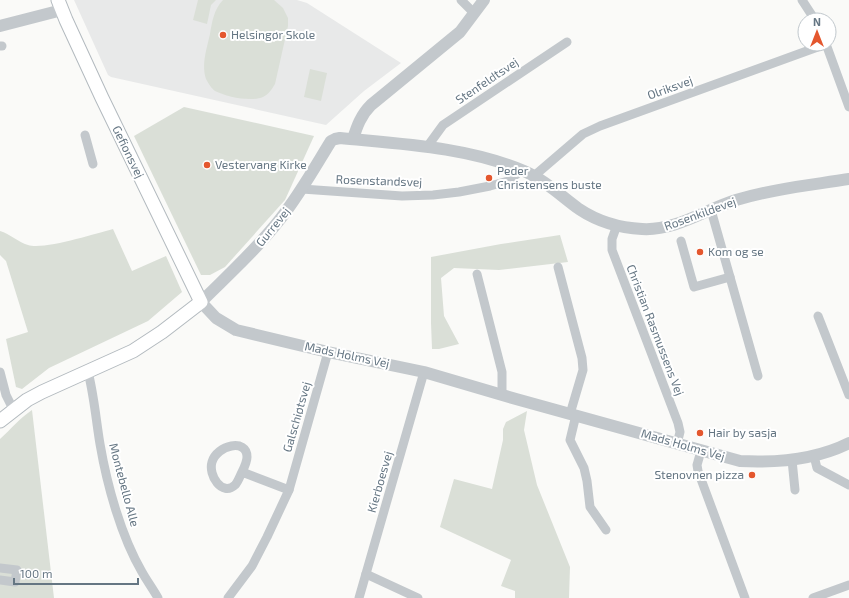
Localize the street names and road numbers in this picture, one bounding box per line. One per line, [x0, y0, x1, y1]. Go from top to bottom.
street label: Stenfeldtsvej [453, 54, 521, 107]
street label: Olriksvej [645, 72, 695, 103]
street label: Gefionsvej [109, 123, 148, 181]
street label: Rosenstandsvej [335, 171, 423, 190]
street label: Rosenkildevej [662, 194, 738, 233]
street label: Gurrevej [252, 204, 293, 249]
street label: Christian Rasmussens Vej [623, 262, 687, 398]
street label: Mads Holms Vej [303, 338, 391, 371]
street label: Galschiøtsvej [279, 380, 314, 454]
street label: Mads Holms Vej [640, 425, 727, 464]
street label: Montebello Alle [107, 441, 143, 528]
street label: Kierboesvej [364, 449, 395, 514]

